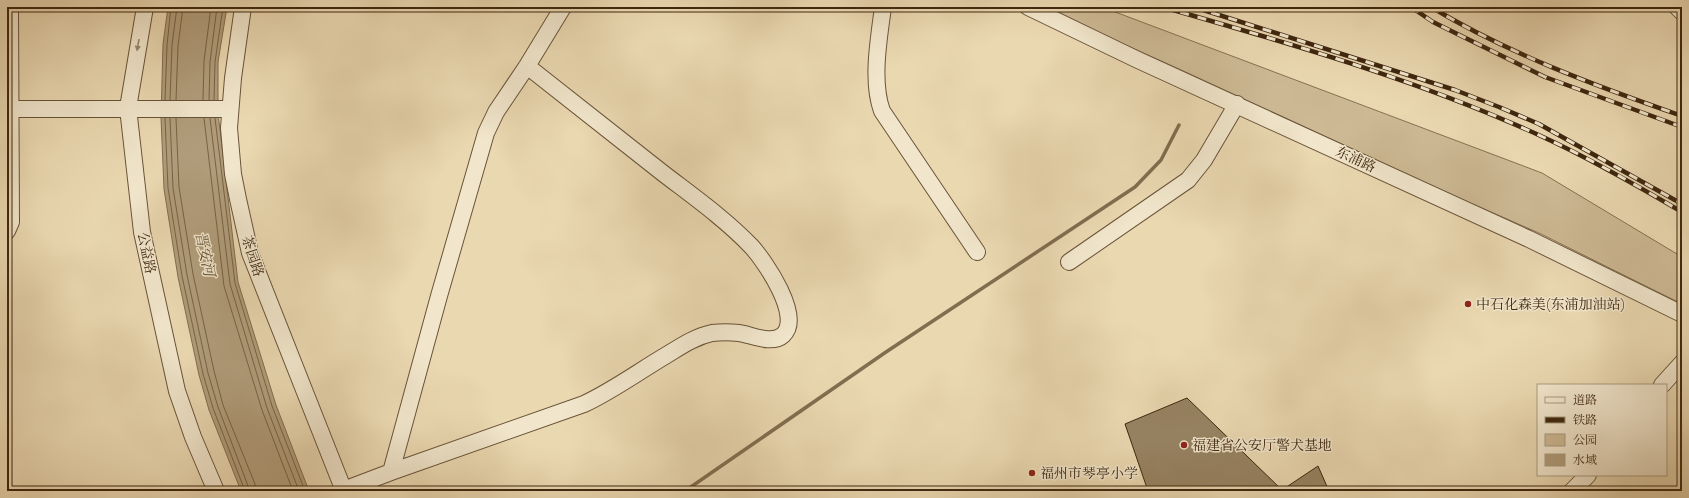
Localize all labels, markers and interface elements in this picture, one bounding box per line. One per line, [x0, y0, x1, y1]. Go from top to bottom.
one-way arrow [135, 39, 141, 52]
street label: 东浦路 [1332, 143, 1378, 179]
water label: 晋安河 [189, 230, 219, 281]
street label: 公益路 [131, 231, 159, 276]
street label: 茶园路 [235, 234, 267, 280]
place label: 中石化森美(东浦加油站) [1476, 296, 1625, 316]
marker: 中石化森美(东浦加油站) [1463, 299, 1473, 309]
legend [1537, 384, 1667, 476]
text: 道路 [1573, 392, 1597, 410]
text: 铁路 [1573, 412, 1597, 430]
text: 公园 [1573, 432, 1597, 450]
place label: 福建省公安厅警犬基地 [1192, 437, 1332, 457]
marker: 福建省公安厅警犬基地 [1179, 440, 1189, 450]
text: 水域 [1573, 452, 1597, 470]
place label: 福州市琴亭小学 [1040, 465, 1138, 485]
marker: 福州市琴亭小学 [1027, 468, 1037, 478]

